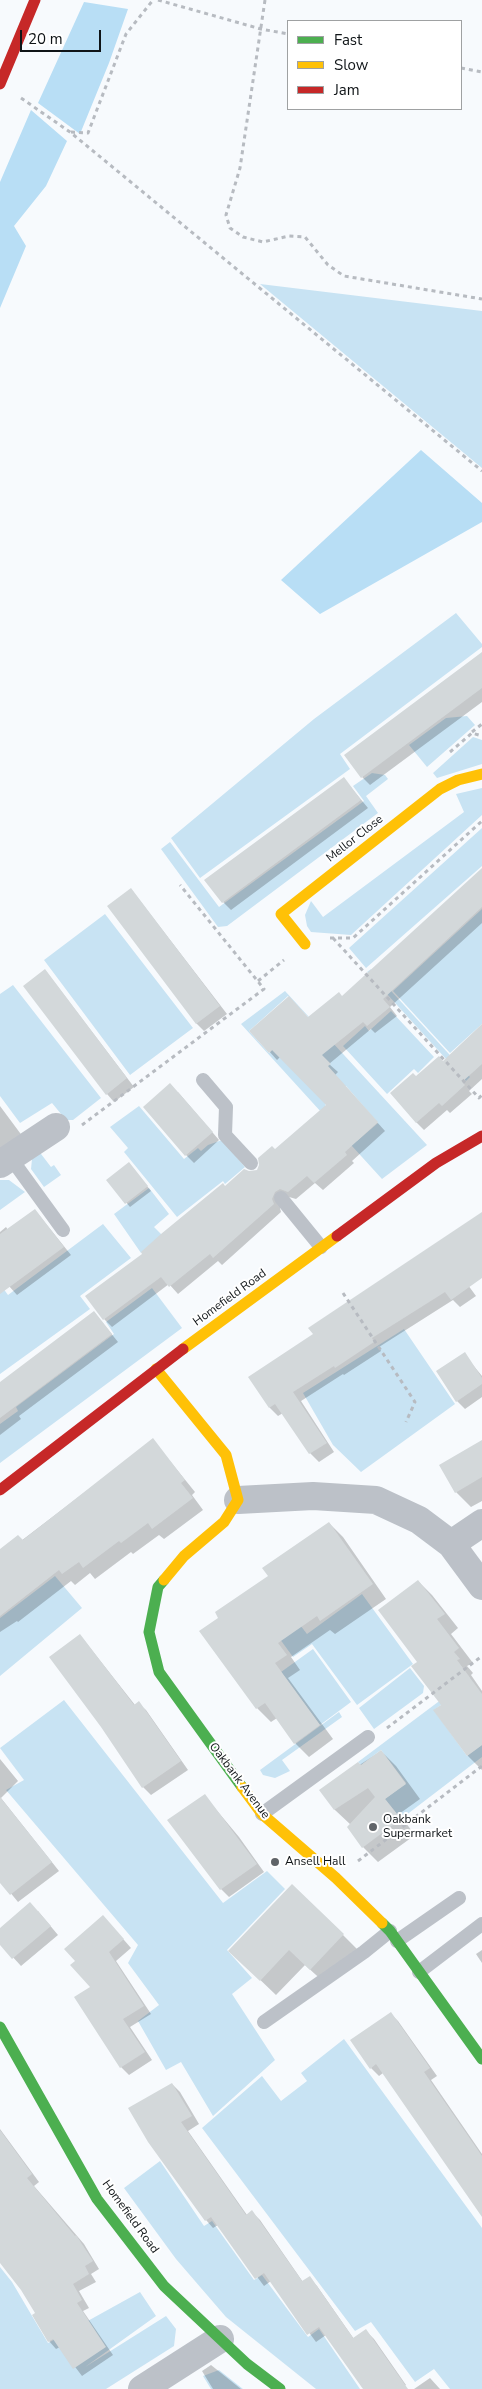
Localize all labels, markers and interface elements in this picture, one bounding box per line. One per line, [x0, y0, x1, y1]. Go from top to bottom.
scale bar [22, 20, 104, 52]
legend [287, 20, 462, 110]
text: 20 m [28, 29, 63, 49]
text: Fast [334, 30, 362, 50]
text: Slow [334, 55, 368, 75]
text: Jam [334, 80, 360, 100]
street label: Mellor Close [324, 812, 386, 866]
street label: Homefield Road [191, 1267, 269, 1329]
street label: Oakbank Avenue [206, 1740, 272, 1822]
place label: Oakbank Supermarket [383, 1813, 452, 1841]
marker: Oakbank Supermarket [367, 1821, 379, 1833]
place label: Ansell Hall [285, 1855, 346, 1869]
marker: Ansell Hall [269, 1856, 281, 1868]
street label: Homefield Road [99, 2178, 161, 2256]

